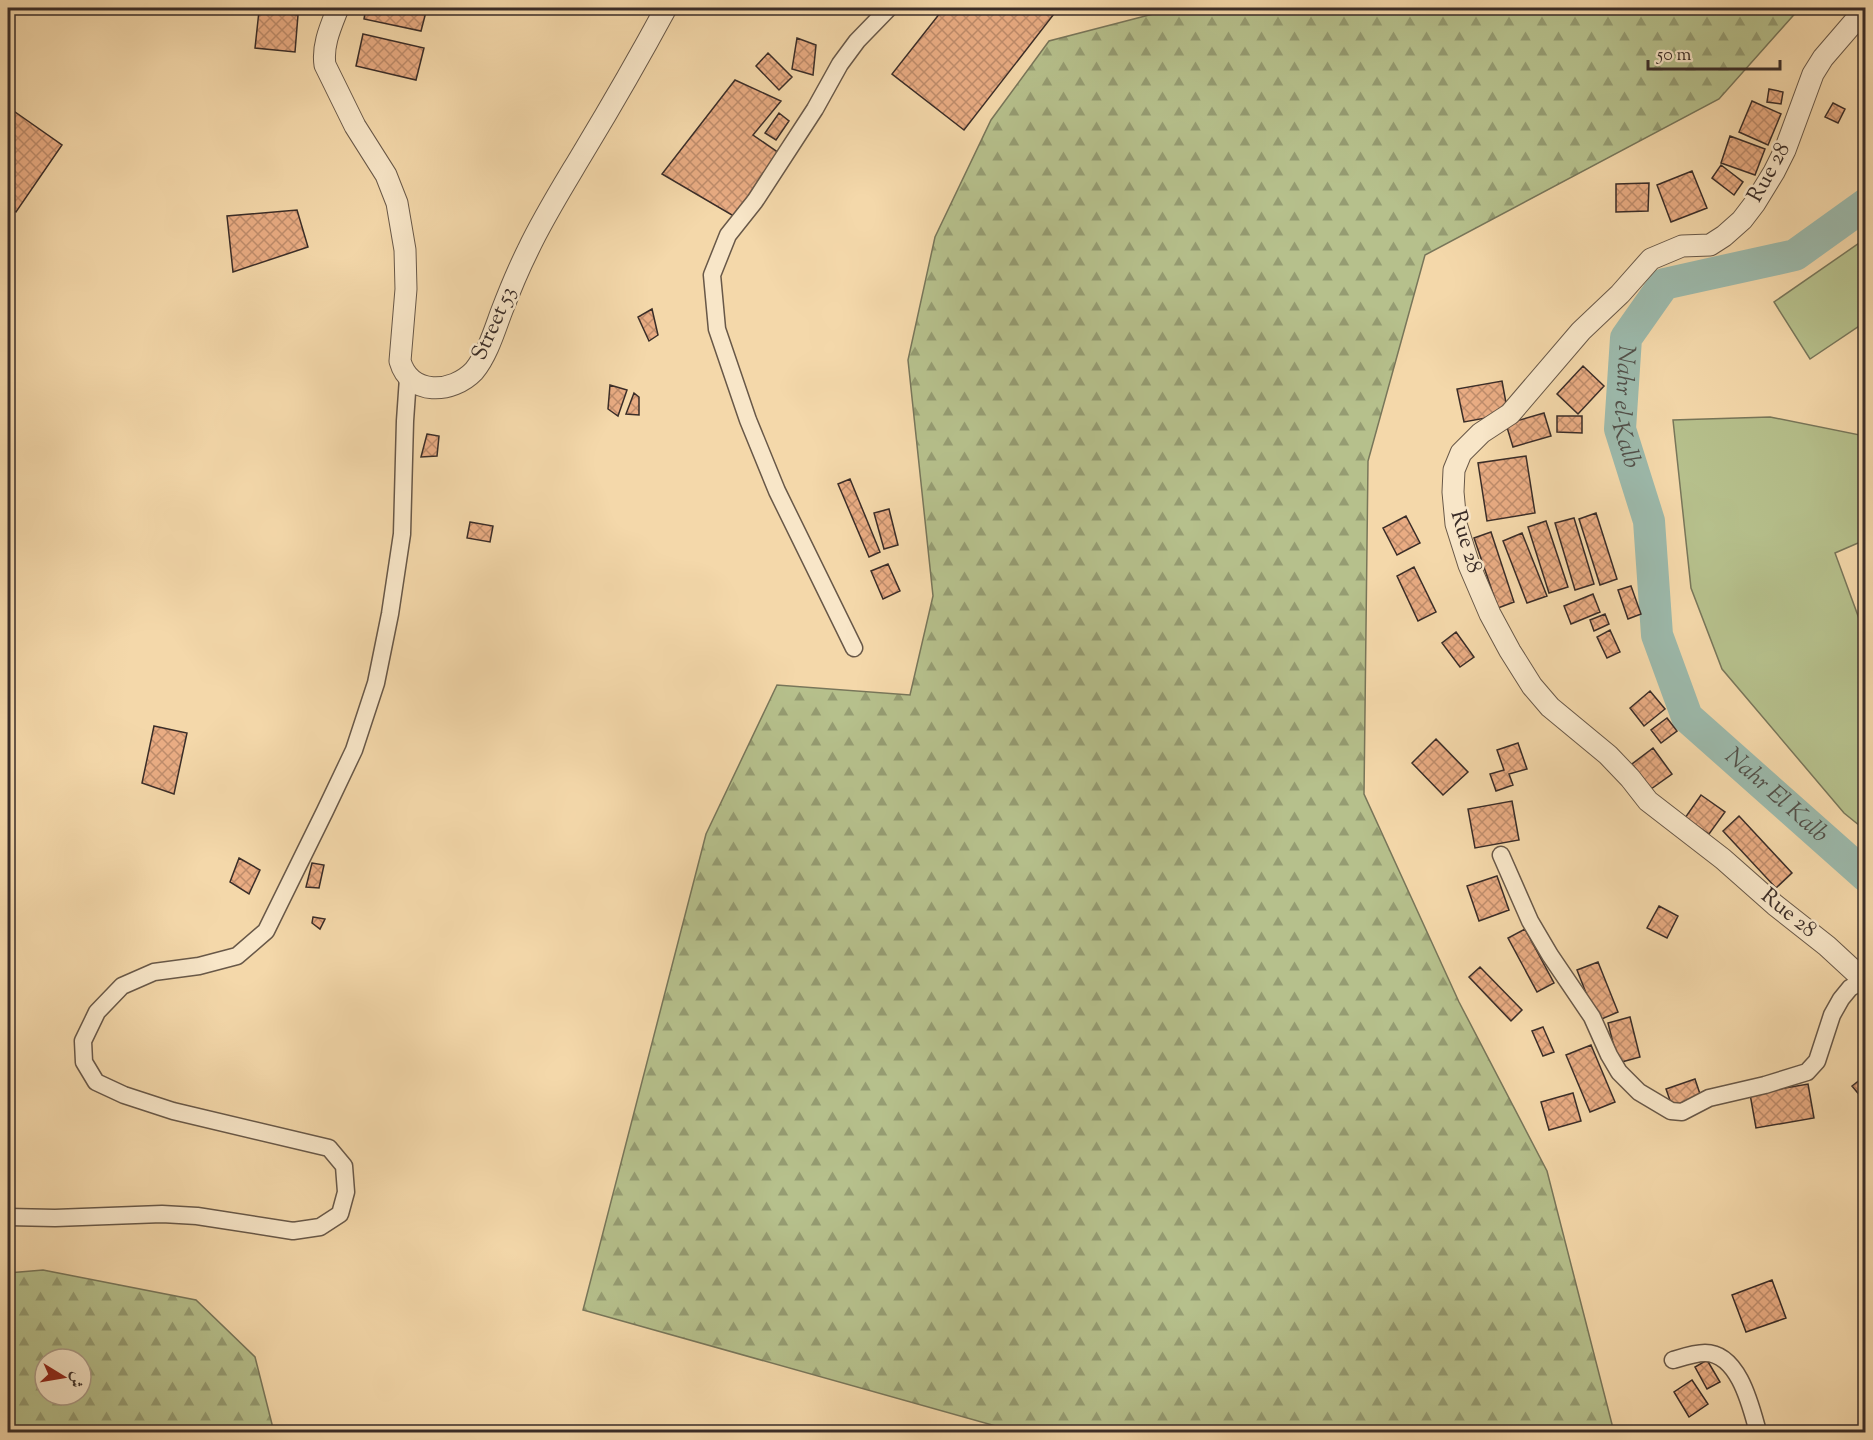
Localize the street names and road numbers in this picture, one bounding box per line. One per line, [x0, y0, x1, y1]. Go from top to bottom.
street label: Rue 28 [1740, 137, 1800, 209]
street label: Street 53 [465, 282, 525, 366]
street label: Rue 28 [1441, 507, 1489, 577]
street label: Rue 28 [1753, 881, 1823, 947]

